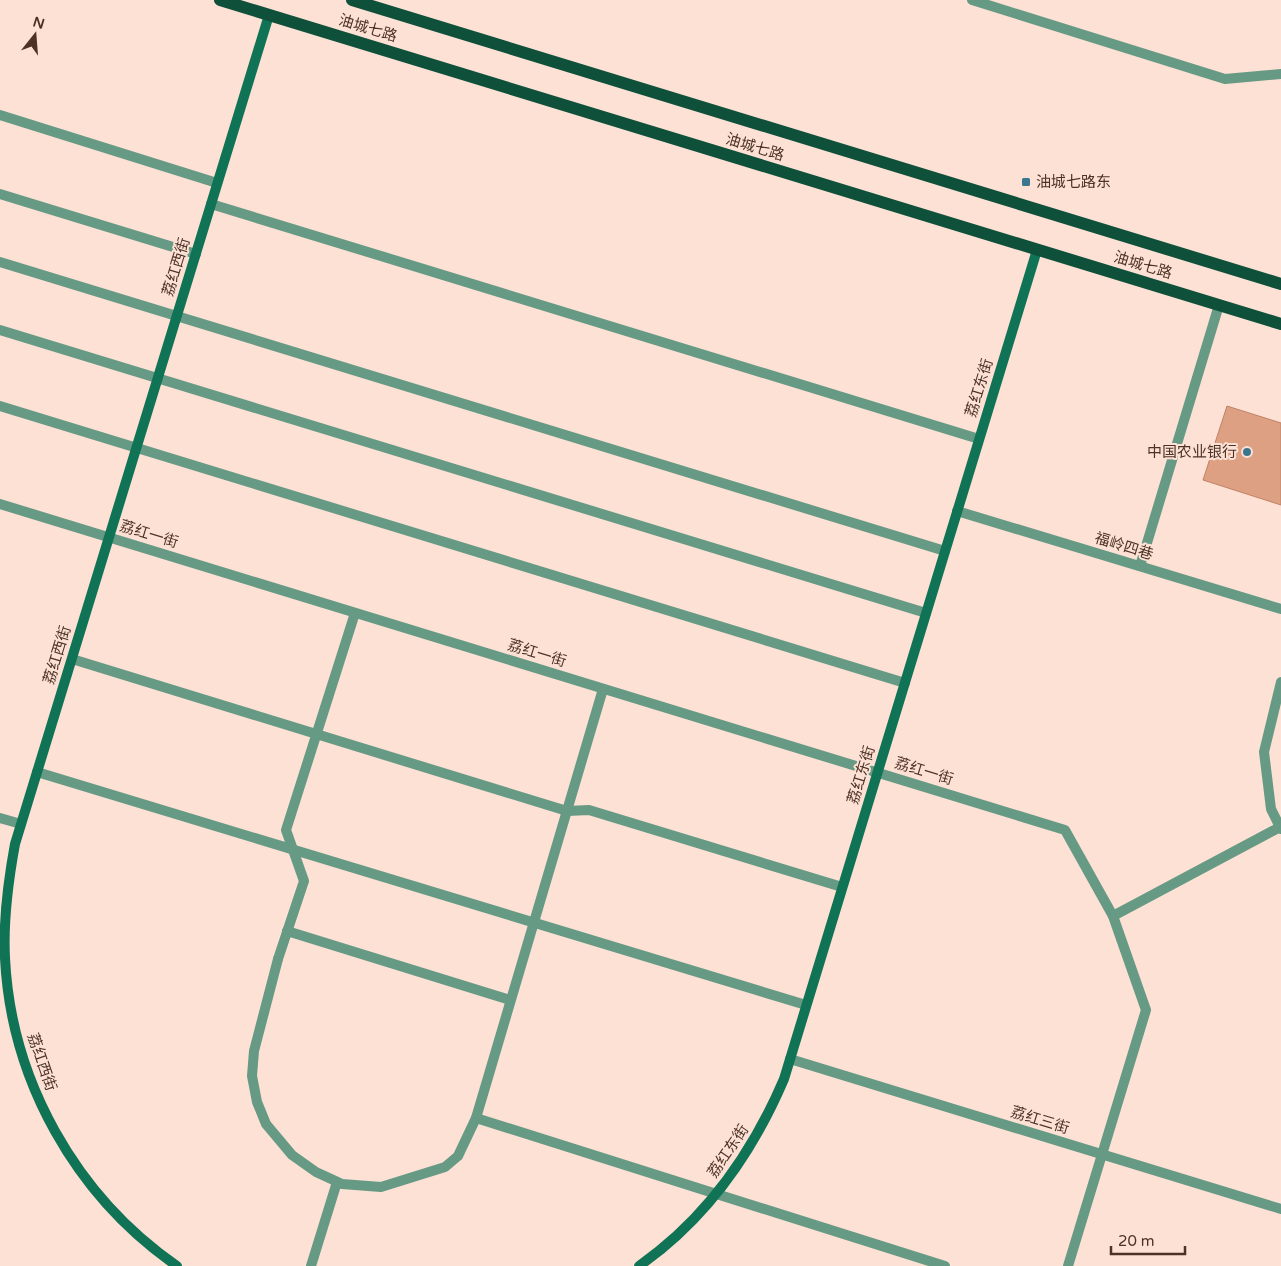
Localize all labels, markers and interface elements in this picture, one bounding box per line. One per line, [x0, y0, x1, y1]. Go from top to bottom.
north arrow [10, 10, 60, 60]
street label: 油城七路 [337, 11, 399, 45]
text: N [31, 13, 47, 33]
street label: 油城七路 [724, 130, 786, 164]
place label: 油城七路东 [1036, 173, 1111, 191]
marker: 油城七路东 [1020, 176, 1032, 188]
street label: 荔红西街 [159, 236, 193, 298]
street label: 油城七路 [1112, 248, 1174, 282]
street label: 荔红东街 [962, 357, 996, 419]
place label: 中国农业银行 [1147, 443, 1237, 461]
marker: 中国农业银行 [1241, 446, 1253, 458]
street label: 荔红一街 [118, 517, 180, 551]
street label: 福岭四巷 [1093, 529, 1155, 563]
street label: 荔红西街 [40, 624, 74, 686]
street label: 荔红一街 [506, 636, 568, 670]
street label: 荔红东街 [844, 744, 878, 806]
street label: 荔红一街 [893, 754, 955, 788]
street label: 荔红西街 [24, 1031, 60, 1093]
street label: 荔红三街 [1009, 1103, 1071, 1137]
street label: 荔红东街 [704, 1121, 752, 1181]
scale bar [1111, 1224, 1185, 1256]
text: 20 m [1118, 1232, 1155, 1250]

